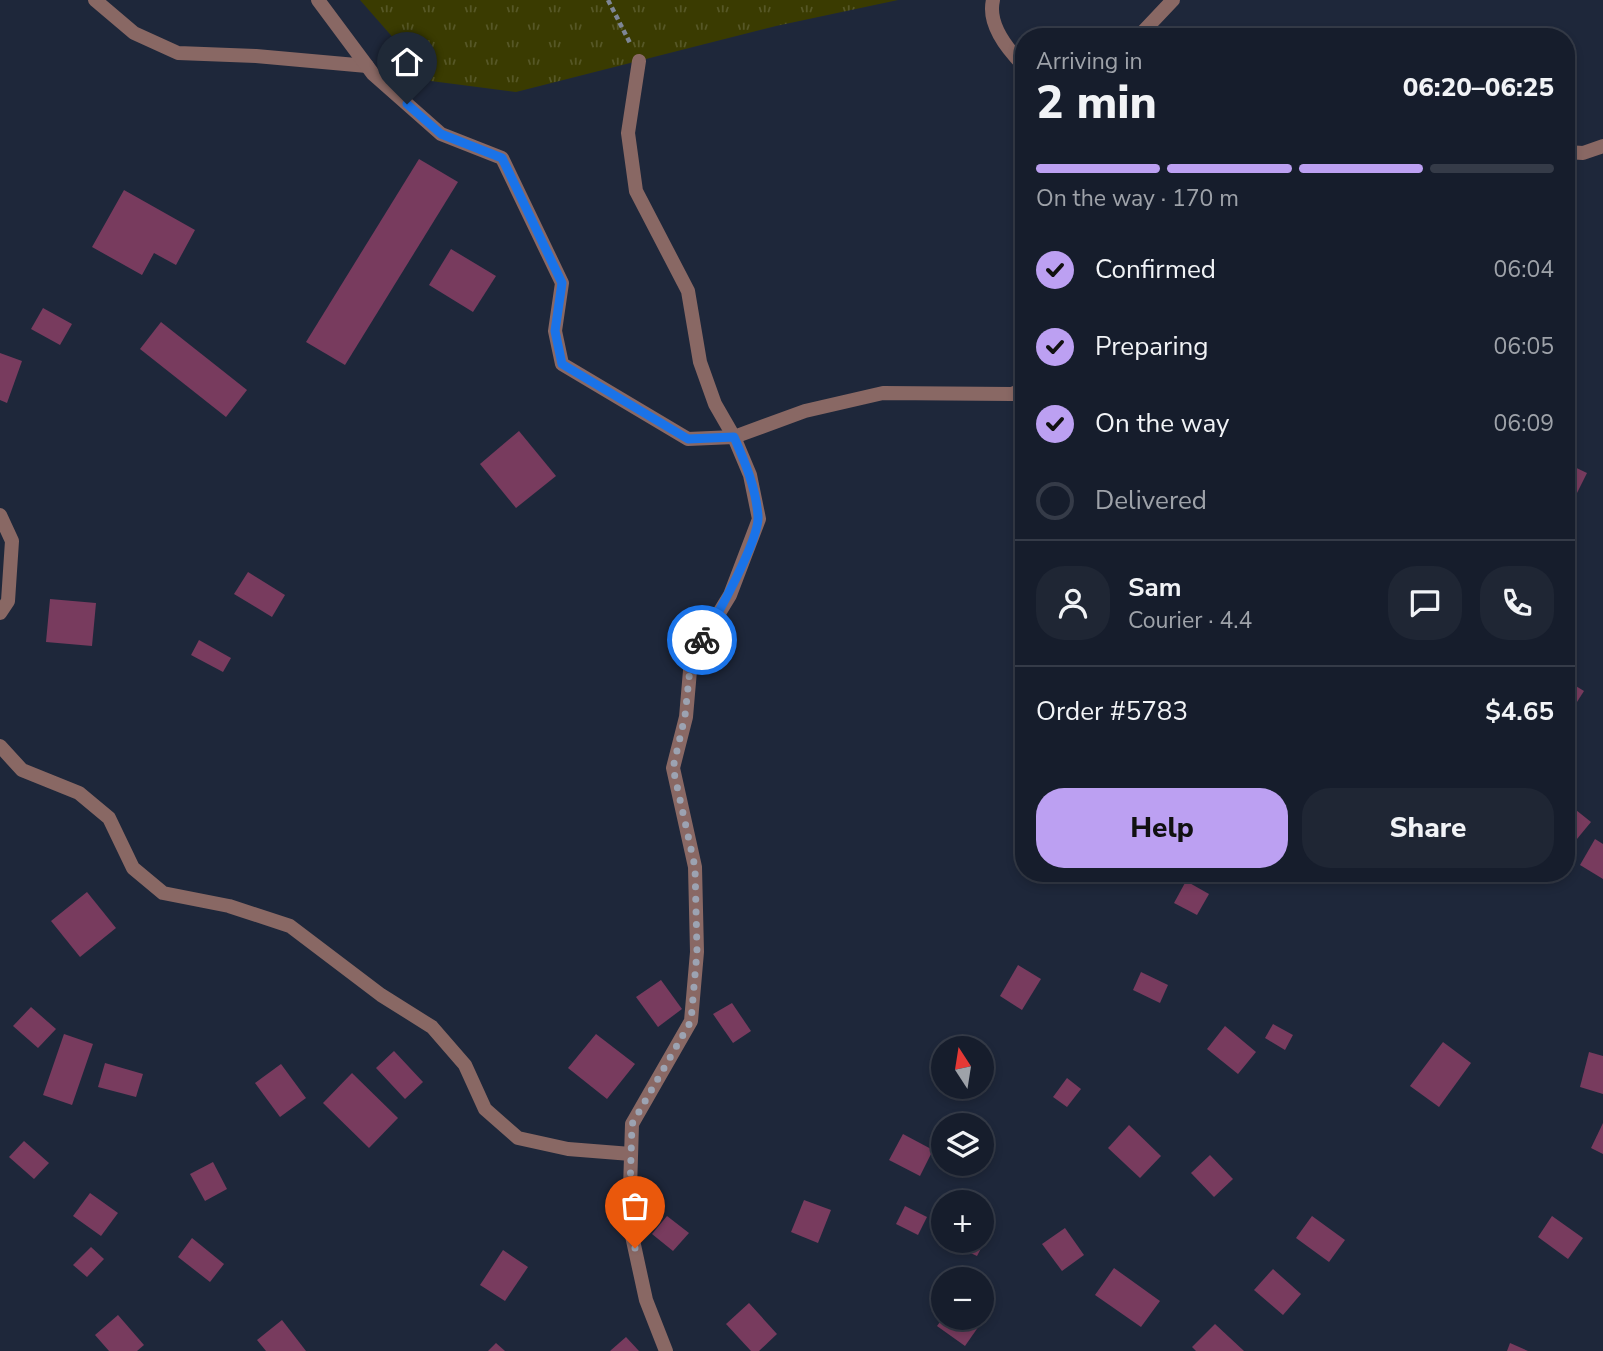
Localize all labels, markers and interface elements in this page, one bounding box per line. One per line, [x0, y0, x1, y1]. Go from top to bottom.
pin [377, 32, 437, 104]
icon: home [388, 43, 426, 81]
text: Arriving in [1036, 46, 1143, 77]
text: 06:20–06:25 [1403, 70, 1554, 105]
text: 2 min [1036, 71, 1157, 134]
text: On the way · 170 m [1036, 183, 1239, 214]
icon: check [1036, 251, 1074, 289]
text: Confirmed [1095, 252, 1216, 287]
text: 06:04 [1494, 254, 1554, 285]
icon: check [1036, 328, 1074, 366]
text: Preparing [1095, 329, 1208, 364]
text: 06:05 [1494, 331, 1554, 362]
icon: check [1036, 405, 1074, 443]
text: On the way [1095, 406, 1229, 441]
text: 06:09 [1494, 408, 1554, 439]
text: Delivered [1095, 483, 1207, 518]
button: person [1036, 566, 1110, 640]
button: chat [1388, 566, 1462, 640]
button: phone [1480, 566, 1554, 640]
text: Sam [1128, 570, 1181, 605]
courier [667, 605, 737, 675]
text: Courier · 4.4 [1128, 605, 1252, 636]
icon: bike [683, 621, 721, 659]
text: Order #5783 [1036, 694, 1188, 729]
text: $4.65 [1485, 694, 1554, 729]
button: Help [1036, 788, 1288, 868]
button: Share [1302, 788, 1554, 868]
north arrow [931, 1036, 994, 1099]
map controls [931, 1036, 994, 1330]
button: layers [931, 1113, 994, 1176]
pin [605, 1176, 665, 1248]
icon: bag [616, 1187, 654, 1225]
button: + [931, 1190, 994, 1253]
button: − [931, 1267, 994, 1330]

